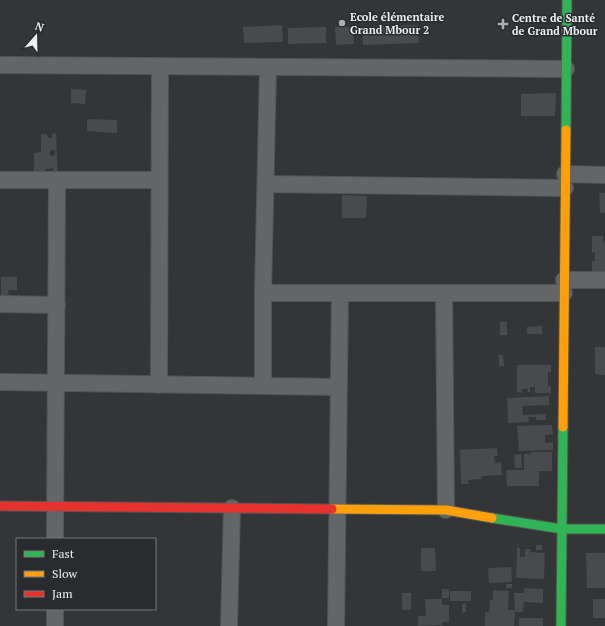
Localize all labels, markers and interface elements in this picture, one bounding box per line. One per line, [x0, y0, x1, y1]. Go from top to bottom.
place label: Ecole élémentaire Grand Mbour 2 [350, 10, 444, 37]
place label: Centre de Santé de Grand Mbour [512, 11, 598, 38]
north arrow [16, 16, 56, 56]
marker: Ecole élémentaire Grand Mbour 2 [337, 18, 347, 28]
marker: Centre de Santé de Grand Mbour [497, 18, 509, 30]
text: N [33, 19, 46, 35]
legend [16, 538, 156, 610]
text: Fast [52, 546, 75, 561]
text: Slow [52, 566, 78, 581]
text: Jam [52, 586, 73, 601]

